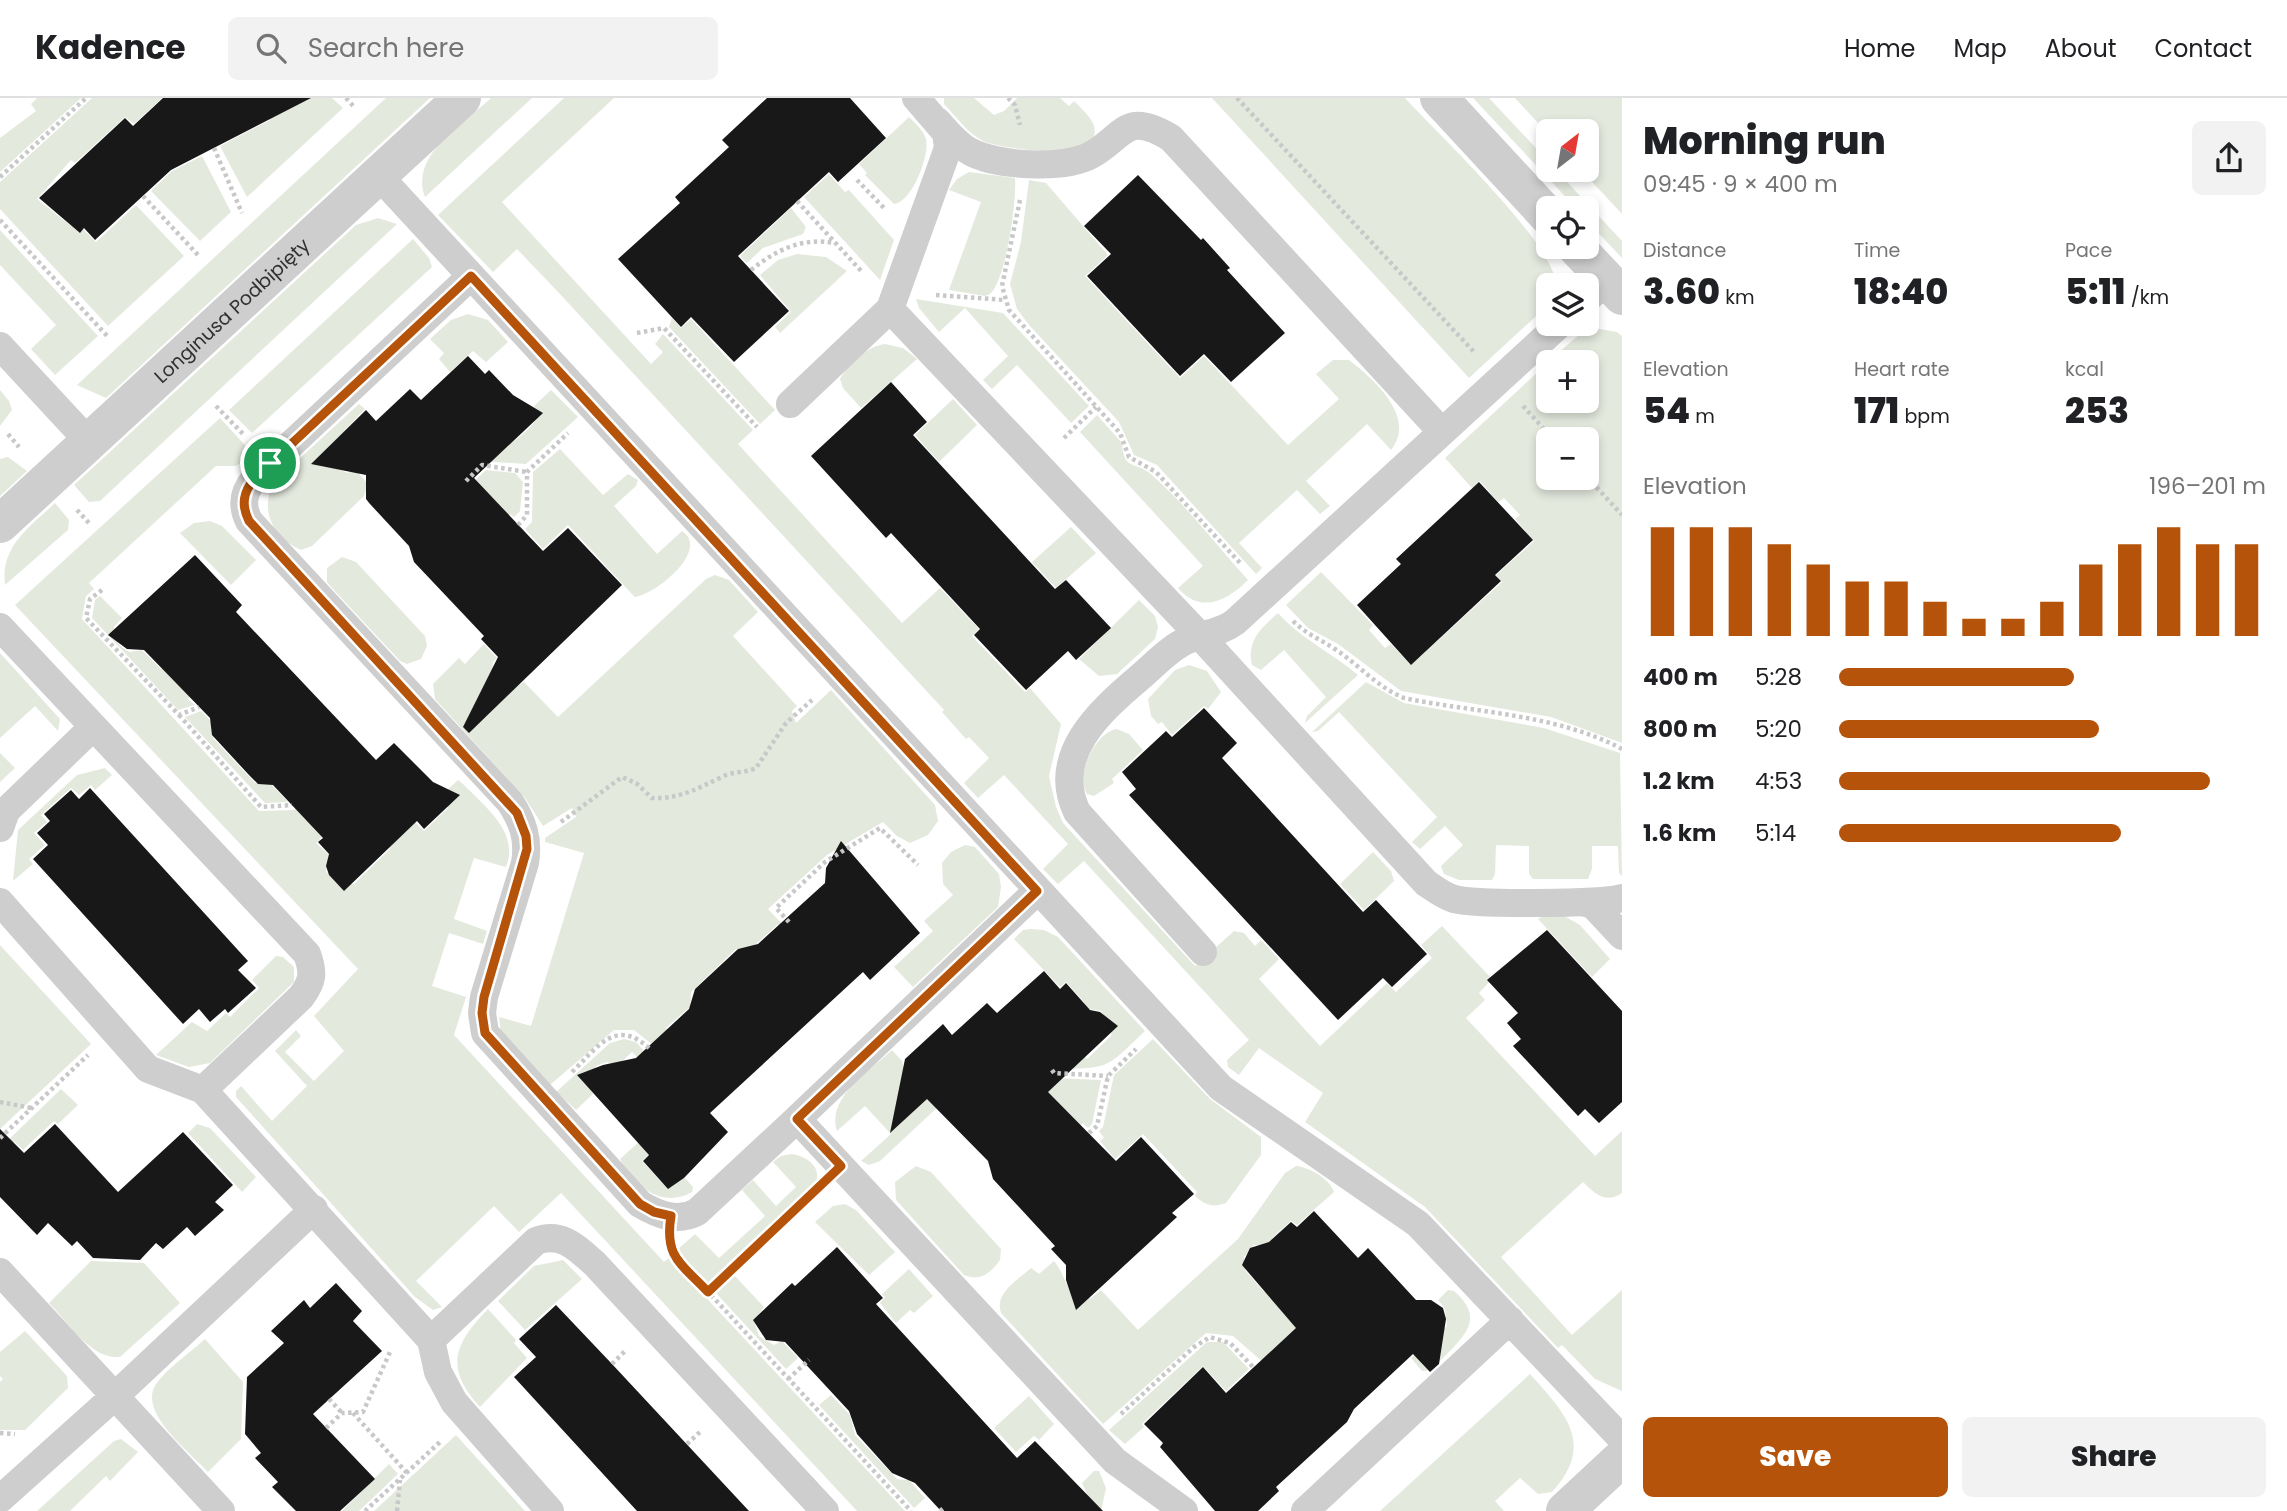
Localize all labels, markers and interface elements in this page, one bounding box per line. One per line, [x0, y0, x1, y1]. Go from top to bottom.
search box [228, 17, 718, 80]
text: Kadence [35, 24, 186, 71]
icon: search [252, 29, 290, 67]
text: Search here [308, 30, 464, 66]
text: Home [1844, 32, 1916, 65]
text: Map [1954, 32, 2007, 65]
text: About [2045, 32, 2116, 65]
text: Contact [2154, 32, 2252, 65]
text: Morning run [1643, 114, 1886, 167]
north arrow [1536, 119, 1600, 182]
map controls [1536, 119, 1599, 490]
button: share [2192, 121, 2266, 195]
text: 09:45 · 9 × 400 m [1643, 168, 1838, 200]
button: locate [1536, 196, 1599, 259]
street label: Longinusa Podbipięty [148, 232, 316, 389]
text: Distance [1643, 237, 1726, 264]
text: Time [1854, 237, 1900, 264]
text: Pace [2065, 237, 2112, 264]
text: 3.60 [1643, 267, 1720, 316]
text: 18:40 [1854, 267, 1948, 316]
text: 5:11 [2065, 267, 2126, 316]
button: layers [1536, 273, 1599, 336]
text: km [1720, 284, 1755, 311]
text: /km [2126, 284, 2169, 311]
button: + [1536, 350, 1599, 413]
text: Elevation [1643, 356, 1729, 383]
text: Heart rate [1854, 356, 1949, 383]
text: kcal [2065, 356, 2104, 383]
text: 54 [1643, 386, 1690, 435]
text: 171 [1854, 386, 1899, 435]
text: 253 [2065, 386, 2129, 435]
text: m [1690, 403, 1715, 430]
text: bpm [1899, 403, 1950, 430]
button: − [1536, 427, 1599, 490]
pin [240, 433, 300, 493]
icon: arrive [251, 444, 289, 482]
text: Elevation [1643, 470, 1747, 502]
text: 196–201 m [2149, 470, 2266, 502]
text: 400 m [1643, 661, 1718, 693]
text: 5:28 [1755, 661, 1802, 693]
text: 800 m [1643, 713, 1717, 745]
text: 5:20 [1755, 713, 1802, 745]
text: 1.2 km [1643, 765, 1715, 797]
text: 4:53 [1755, 765, 1802, 797]
text: 1.6 km [1643, 817, 1716, 849]
text: 5:14 [1755, 817, 1796, 849]
button: Save [1643, 1417, 1948, 1497]
button: Share [1962, 1417, 2266, 1497]

